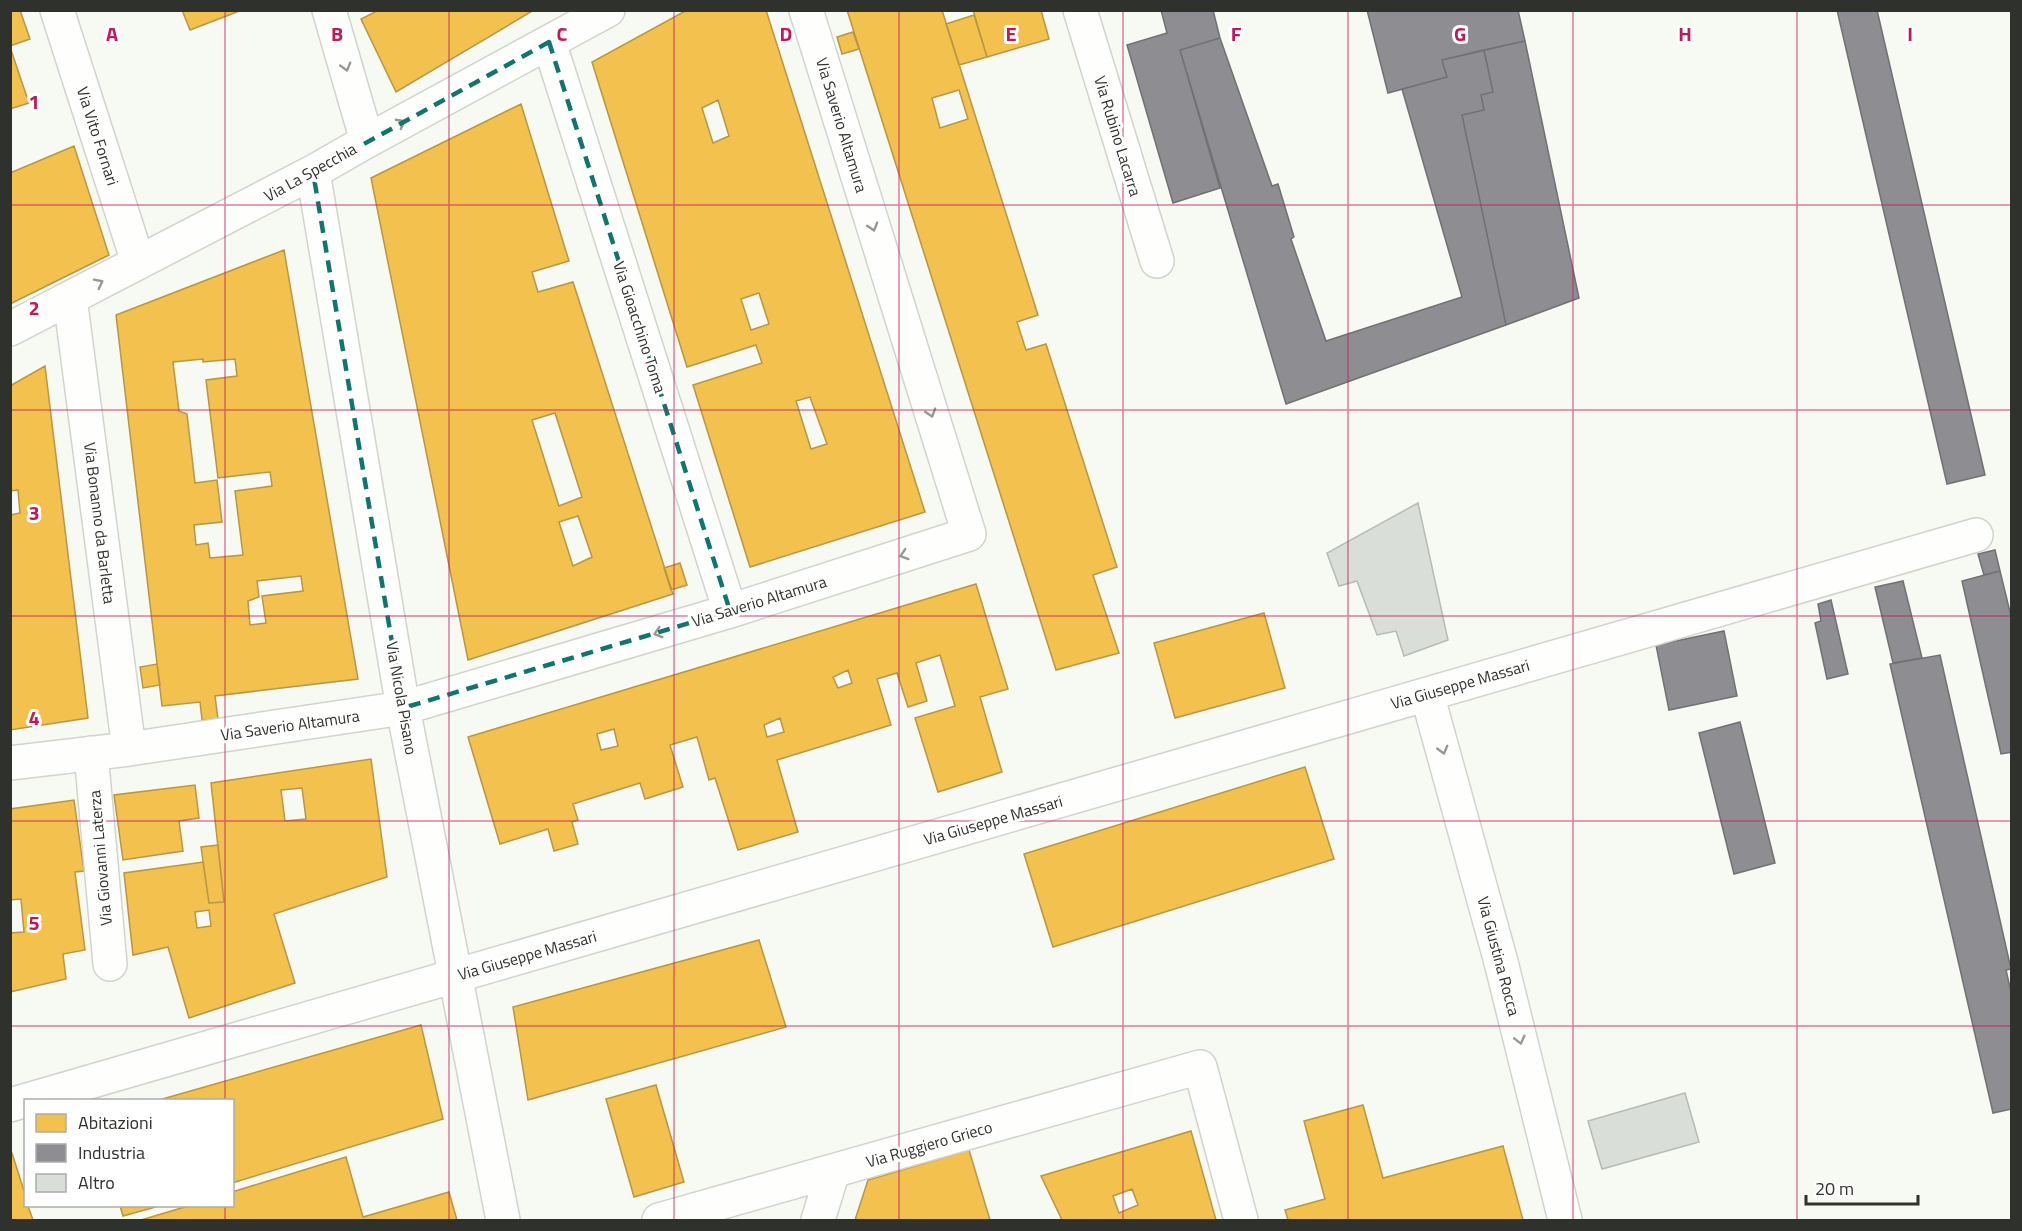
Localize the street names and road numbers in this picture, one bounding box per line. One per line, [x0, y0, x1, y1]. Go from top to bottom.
street label: Via Saverio Altamura [810, 55, 874, 195]
street label: Via Rubino Lacarra [1088, 73, 1148, 199]
street label: Via Vito Fornari [71, 84, 125, 188]
street label: Via La Specchia [259, 137, 361, 207]
street label: Via Gioacchino Toma [607, 258, 673, 396]
street label: Via Bonanno da Barletta [78, 441, 122, 605]
street label: Via Saverio Altamura [689, 569, 829, 633]
street label: Via Nicola Pisano [380, 639, 424, 757]
street label: Via Giuseppe Massari [1388, 653, 1532, 715]
street label: Via Saverio Altamura [219, 703, 361, 747]
street label: Via Giovanni Laterza [82, 789, 118, 927]
street label: Via Giuseppe Massari [921, 789, 1065, 851]
street label: Via Giustina Rocca [1471, 894, 1527, 1018]
street label: Via Giuseppe Massari [455, 924, 599, 986]
street label: Via Ruggiero Grieco [863, 1115, 995, 1173]

